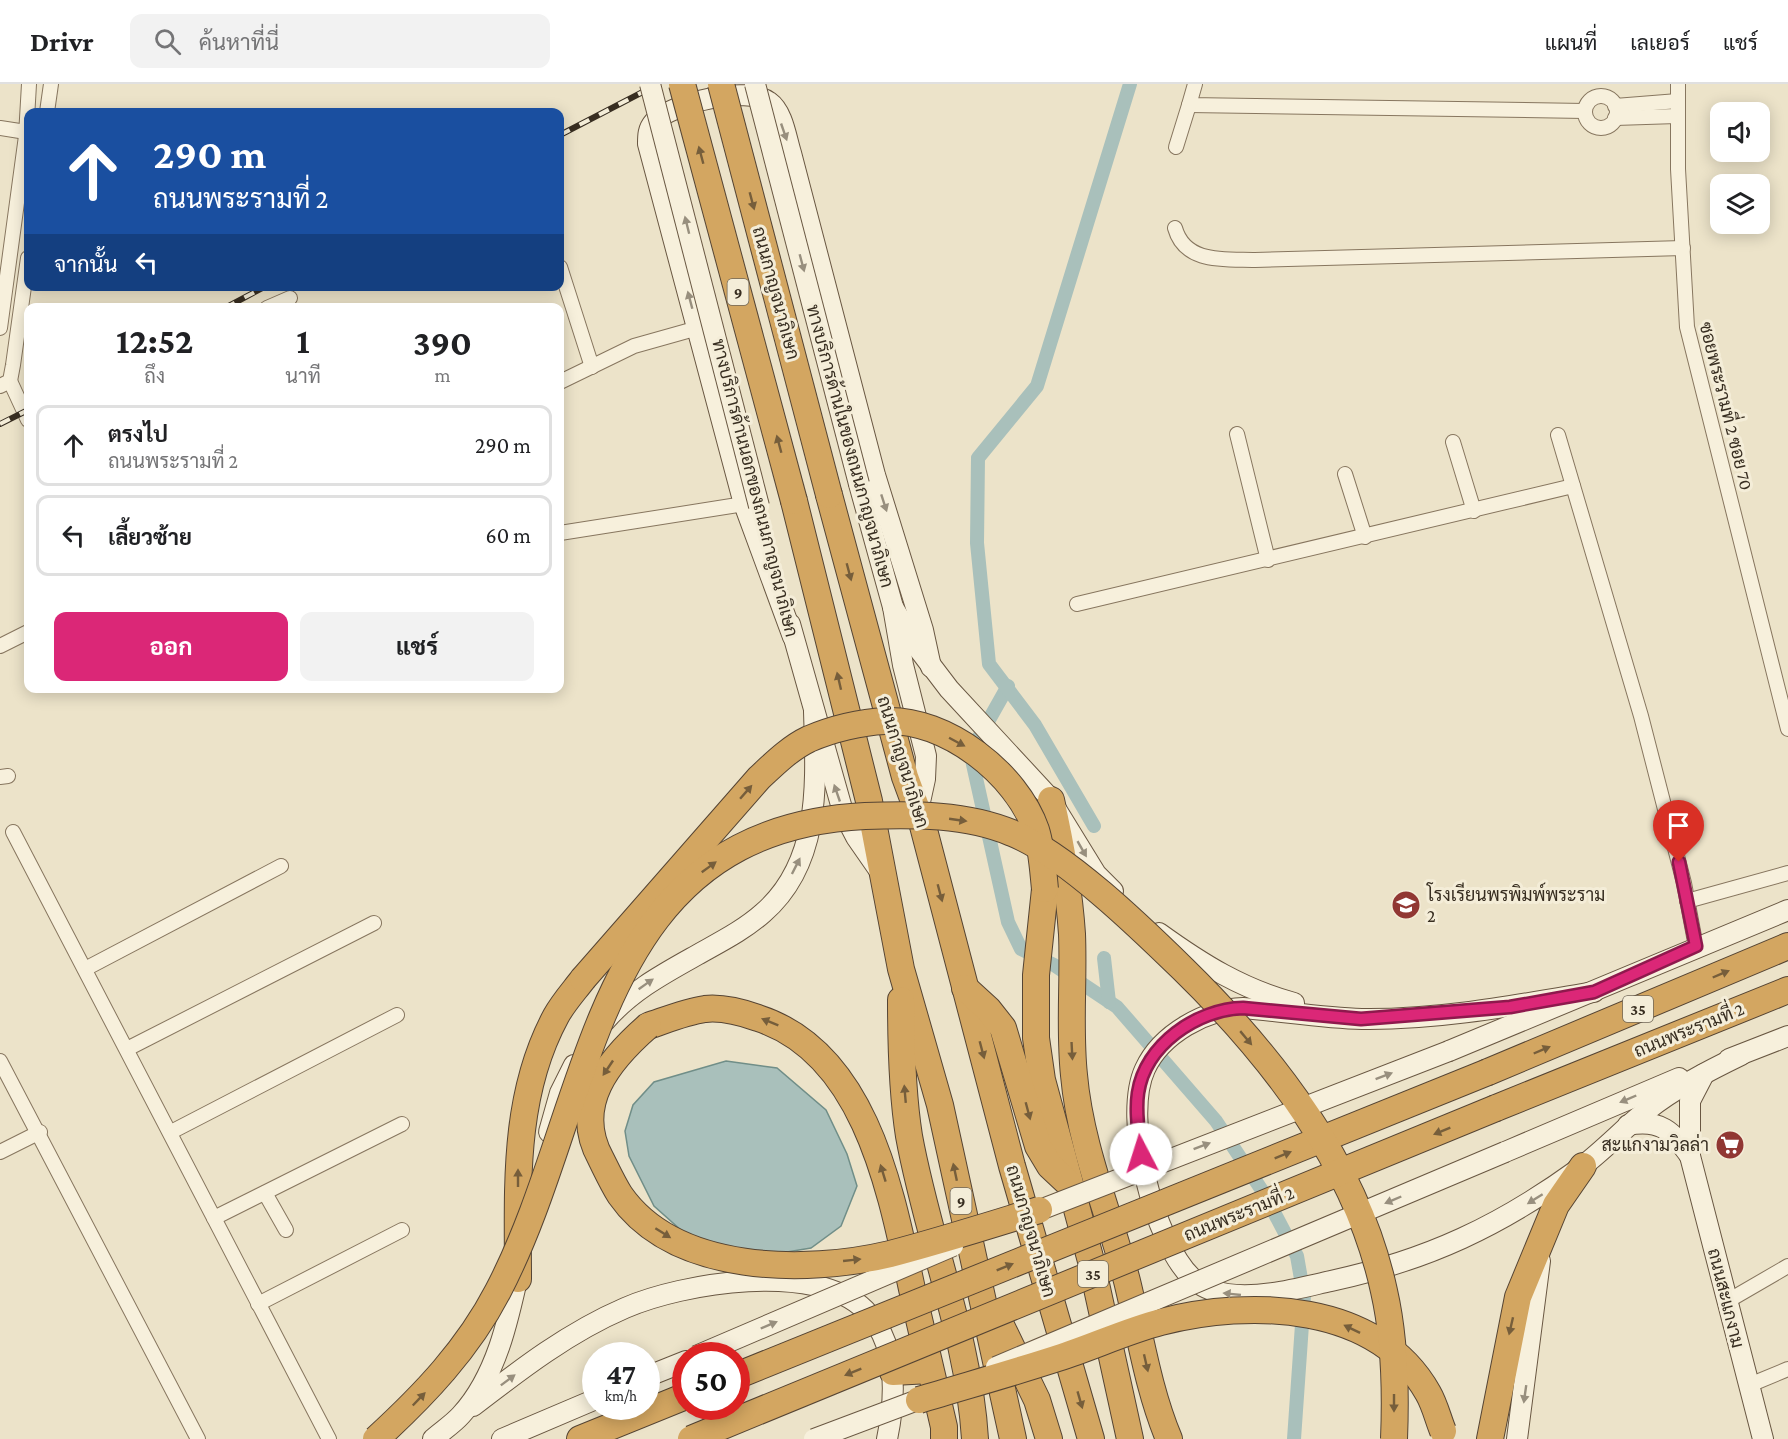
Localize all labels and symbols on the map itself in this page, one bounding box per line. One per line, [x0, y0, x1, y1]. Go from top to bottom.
one-way arrow [780, 123, 790, 141]
one-way arrow [696, 146, 705, 164]
one-way arrow [747, 192, 757, 211]
one-way arrow [682, 216, 691, 234]
street label: ถนนกาญจนาภิเษก [748, 224, 804, 362]
one-way arrow [797, 253, 807, 272]
road number: 9 [728, 279, 748, 305]
one-way arrow [685, 291, 694, 309]
street label: ทางบริการด้านในของถนนกาญจนาภิเษก [802, 301, 900, 590]
street label: ซอยพระรามที่ 2 ซอย 70 [1695, 318, 1762, 492]
street label: ทางบริการด้านนอกของถนนกาญจนาภิเษก [707, 336, 804, 639]
one-way arrow [773, 435, 783, 454]
one-way arrow [880, 494, 890, 512]
one-way arrow [845, 563, 855, 581]
one-way arrow [833, 671, 843, 690]
street label: ถนนกาญจนาภิเษก [872, 693, 934, 831]
one-way arrow [948, 737, 965, 747]
one-way arrow [832, 784, 841, 802]
one-way arrow [739, 785, 752, 800]
pin [1653, 800, 1704, 862]
one-way arrow [948, 815, 967, 824]
one-way arrow [1077, 841, 1087, 858]
one-way arrow [792, 858, 801, 875]
one-way arrow [701, 861, 717, 873]
place label: โรงเรียนพรพิมพ์พระราม 2 [1426, 882, 1605, 926]
one-way arrow [936, 884, 946, 902]
school or university icon: โรงเรียนพรพิมพ์พระราม 2 [1390, 889, 1422, 921]
one-way arrow [1713, 969, 1731, 979]
one-way arrow [637, 978, 653, 990]
street label: ถนนพระรามที่ 2 [1629, 993, 1747, 1061]
road number: 35 [1623, 996, 1653, 1022]
one-way arrow [761, 1017, 779, 1026]
one-way arrow [1239, 1030, 1252, 1045]
one-way arrow [977, 1041, 987, 1059]
one-way arrow [1067, 1041, 1077, 1060]
one-way arrow [1533, 1045, 1551, 1055]
one-way arrow [602, 1060, 613, 1076]
one-way arrow [1375, 1071, 1393, 1081]
one-way arrow [900, 1085, 910, 1104]
one-way arrow [1619, 1094, 1637, 1104]
one-way arrow [1024, 1102, 1033, 1120]
position arrow [1109, 1122, 1173, 1186]
one-way arrow [1432, 1126, 1450, 1136]
supermarket icon: สะแกงามวิลล่า [1714, 1129, 1746, 1161]
place label: สะแกงามวิลล่า [1601, 1133, 1709, 1155]
one-way arrow [1193, 1141, 1211, 1151]
one-way arrow [1274, 1150, 1292, 1159]
one-way arrow [950, 1162, 959, 1181]
street label: ถนนกาญจนาภิเษก [1002, 1162, 1060, 1300]
one-way arrow [877, 1164, 887, 1182]
one-way arrow [513, 1169, 523, 1188]
street label: ถนนพระรามที่ 2 [1179, 1177, 1297, 1245]
road number: 9 [950, 1188, 972, 1214]
one-way arrow [1527, 1193, 1543, 1204]
one-way arrow [1384, 1195, 1402, 1205]
one-way arrow [655, 1228, 671, 1239]
street label: ถนนสะแกงาม [1704, 1246, 1748, 1350]
one-way arrow [842, 1255, 861, 1265]
road number: 35 [1078, 1261, 1108, 1287]
one-way arrow [996, 1262, 1014, 1271]
one-way arrow [1223, 1289, 1242, 1299]
one-way arrow [1505, 1317, 1515, 1335]
one-way arrow [761, 1320, 779, 1330]
one-way arrow [1344, 1324, 1361, 1333]
speed limit sign: 50 [672, 1342, 750, 1420]
one-way arrow [1141, 1353, 1151, 1372]
one-way arrow [844, 1367, 862, 1377]
one-way arrow [500, 1373, 516, 1386]
one-way arrow [1520, 1384, 1529, 1403]
one-way arrow [1075, 1391, 1085, 1409]
one-way arrow [411, 1392, 425, 1406]
one-way arrow [1389, 1394, 1399, 1413]

